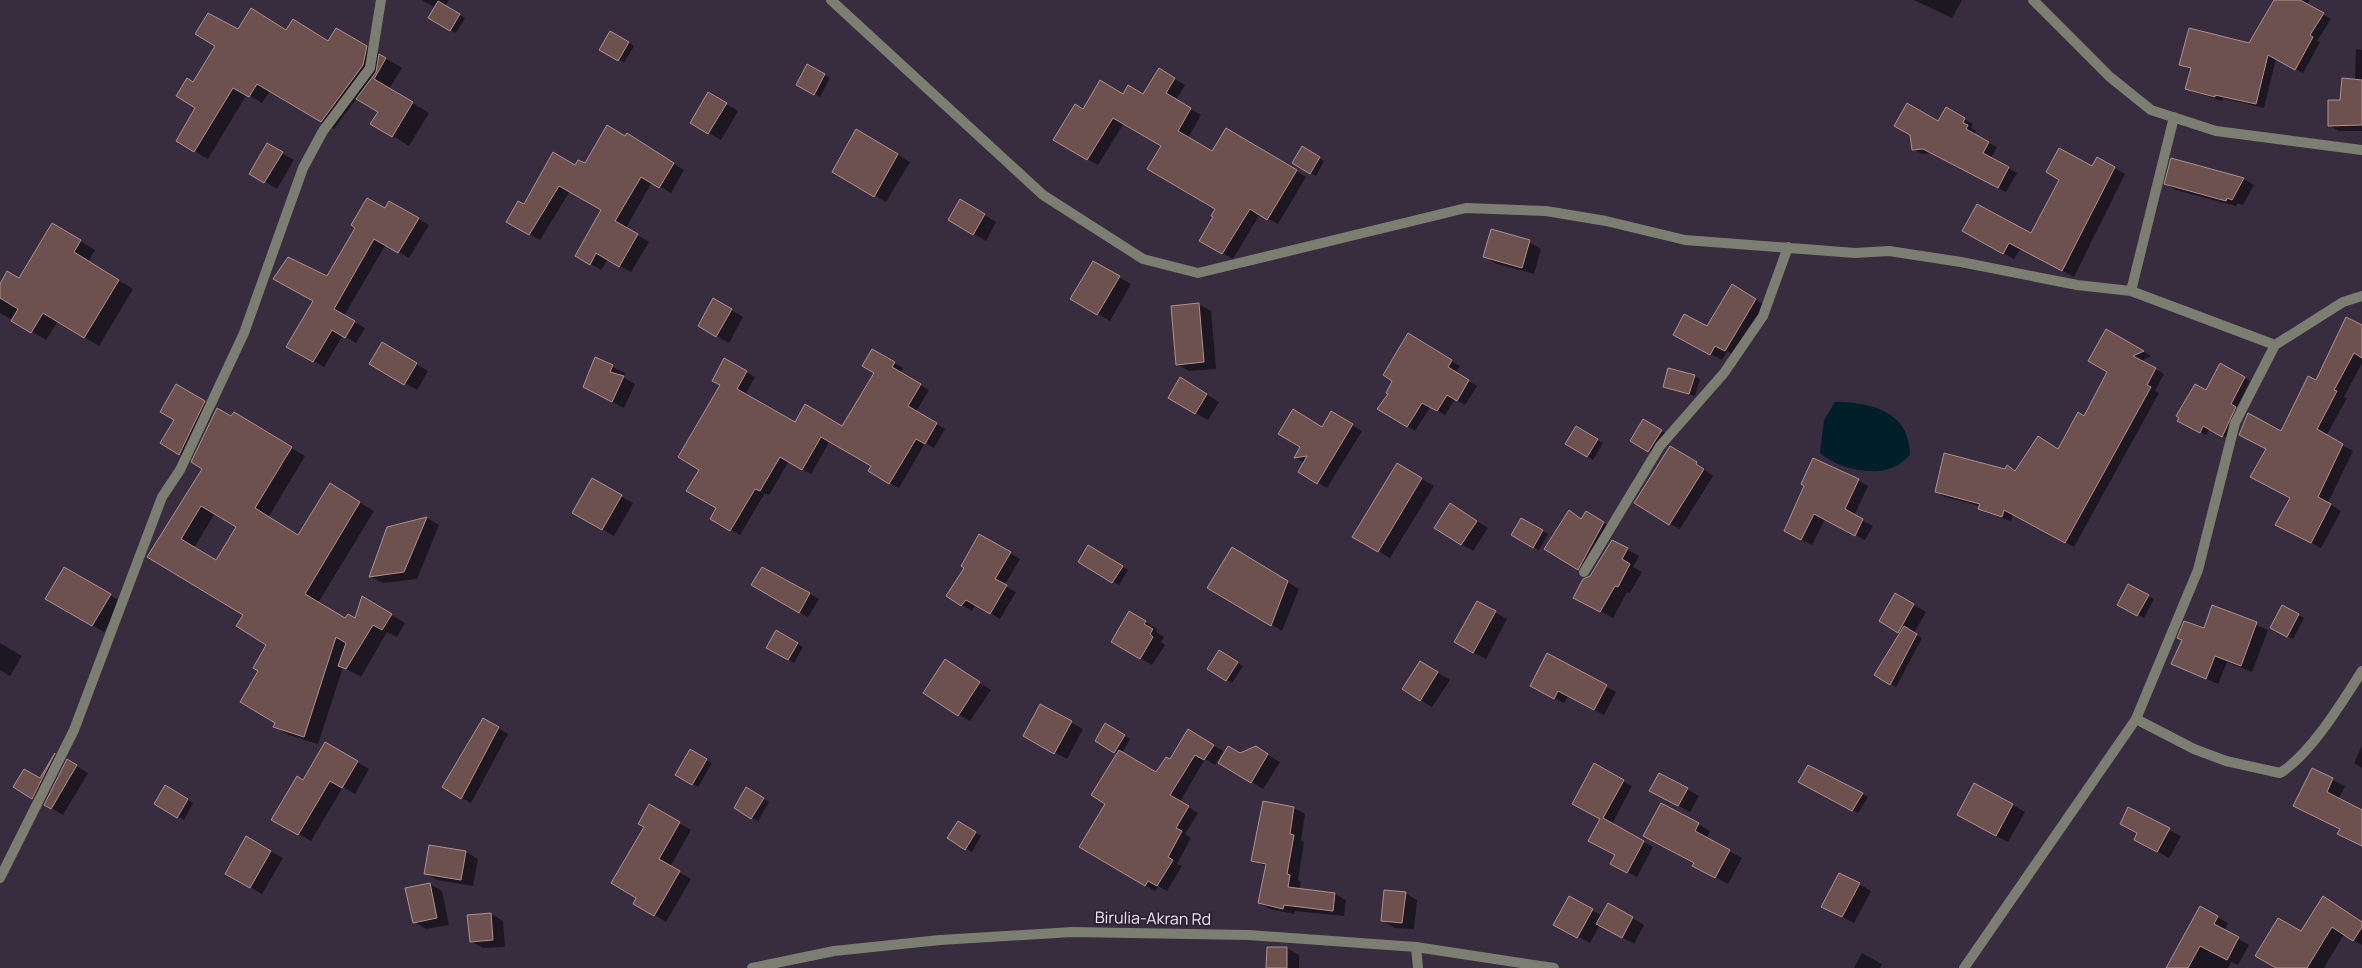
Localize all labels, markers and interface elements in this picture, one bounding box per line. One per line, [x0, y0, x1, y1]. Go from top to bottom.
street label: Birulia-Akran Rd [1095, 906, 1211, 930]

